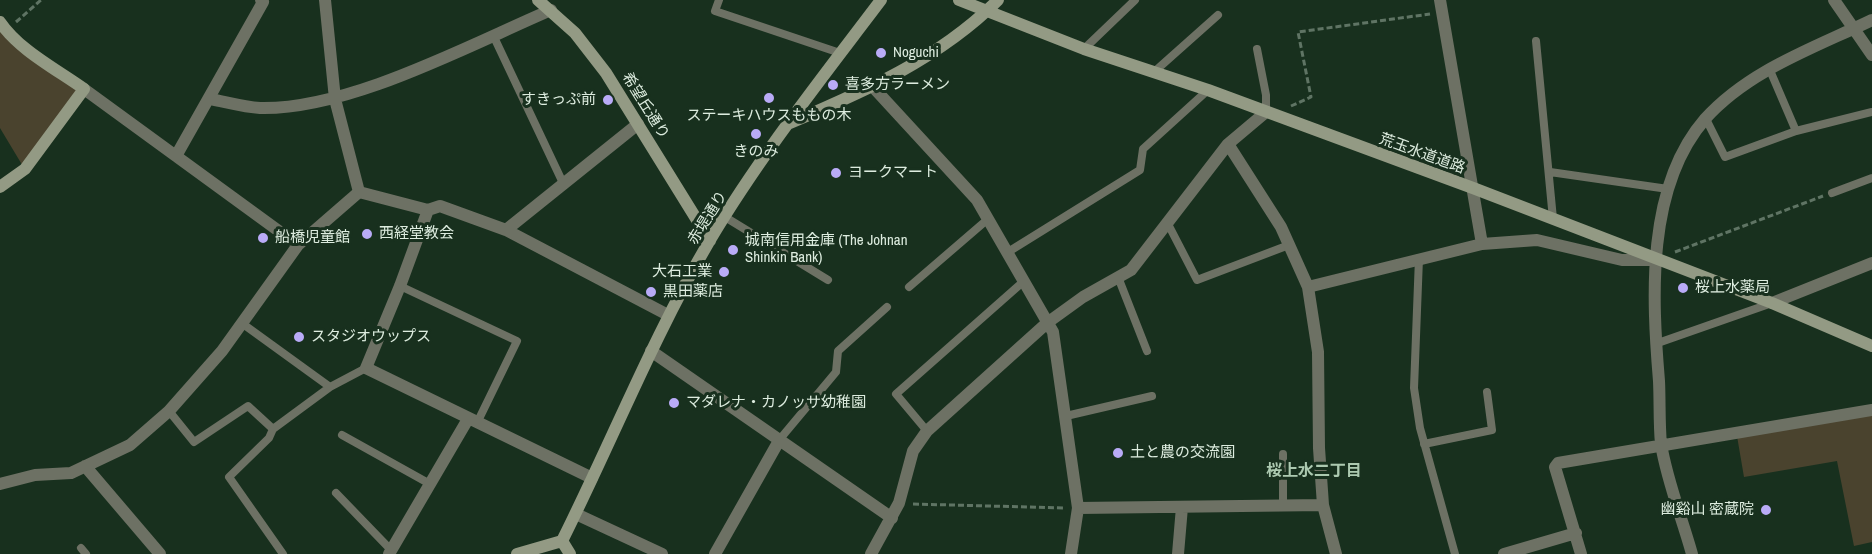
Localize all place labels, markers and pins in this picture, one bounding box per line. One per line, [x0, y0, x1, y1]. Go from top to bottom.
place label: Noguchi [893, 44, 939, 62]
marker: Noguchi [874, 46, 888, 60]
place label: 喜多方ラーメン [845, 76, 950, 94]
marker: 喜多方ラーメン [826, 78, 840, 92]
place label: すきっぷ前 [521, 91, 596, 109]
marker: ステーキハウスももの木 [762, 91, 776, 105]
marker: すきっぷ前 [601, 93, 615, 107]
place label: ステーキハウスももの木 [687, 107, 851, 125]
marker: きのみ [749, 127, 763, 141]
place label: きのみ [734, 143, 778, 161]
place label: ヨークマート [848, 164, 938, 182]
marker: ヨークマート [829, 166, 843, 180]
place label: 西経堂教会 [379, 225, 454, 243]
marker: 西経堂教会 [360, 227, 374, 241]
place label: 船橋児童館 [275, 229, 350, 247]
marker: 船橋児童館 [256, 231, 270, 245]
place label: 城南信用金庫 (The Johnan Shinkin Bank) [745, 232, 907, 267]
marker: 城南信用金庫 (The Johnan Shinkin Bank) [726, 243, 740, 257]
place label: 大石工業 [652, 263, 712, 281]
marker: 大石工業 [717, 265, 731, 279]
place label: 桜上水薬局 [1695, 279, 1770, 297]
marker: 桜上水薬局 [1676, 281, 1690, 295]
place label: 黒田薬店 [663, 283, 723, 301]
marker: 黒田薬店 [644, 285, 658, 299]
place label: スタジオウップス [311, 328, 431, 346]
marker: スタジオウップス [292, 330, 306, 344]
place label: マダレナ・カノッサ幼稚園 [686, 394, 866, 412]
marker: マダレナ・カノッサ幼稚園 [667, 396, 681, 410]
place label: 土と農の交流園 [1130, 444, 1235, 462]
marker: 土と農の交流園 [1111, 446, 1125, 460]
place label: 幽谿山 密蔵院 [1661, 501, 1754, 519]
marker: 幽谿山 密蔵院 [1759, 503, 1773, 517]

